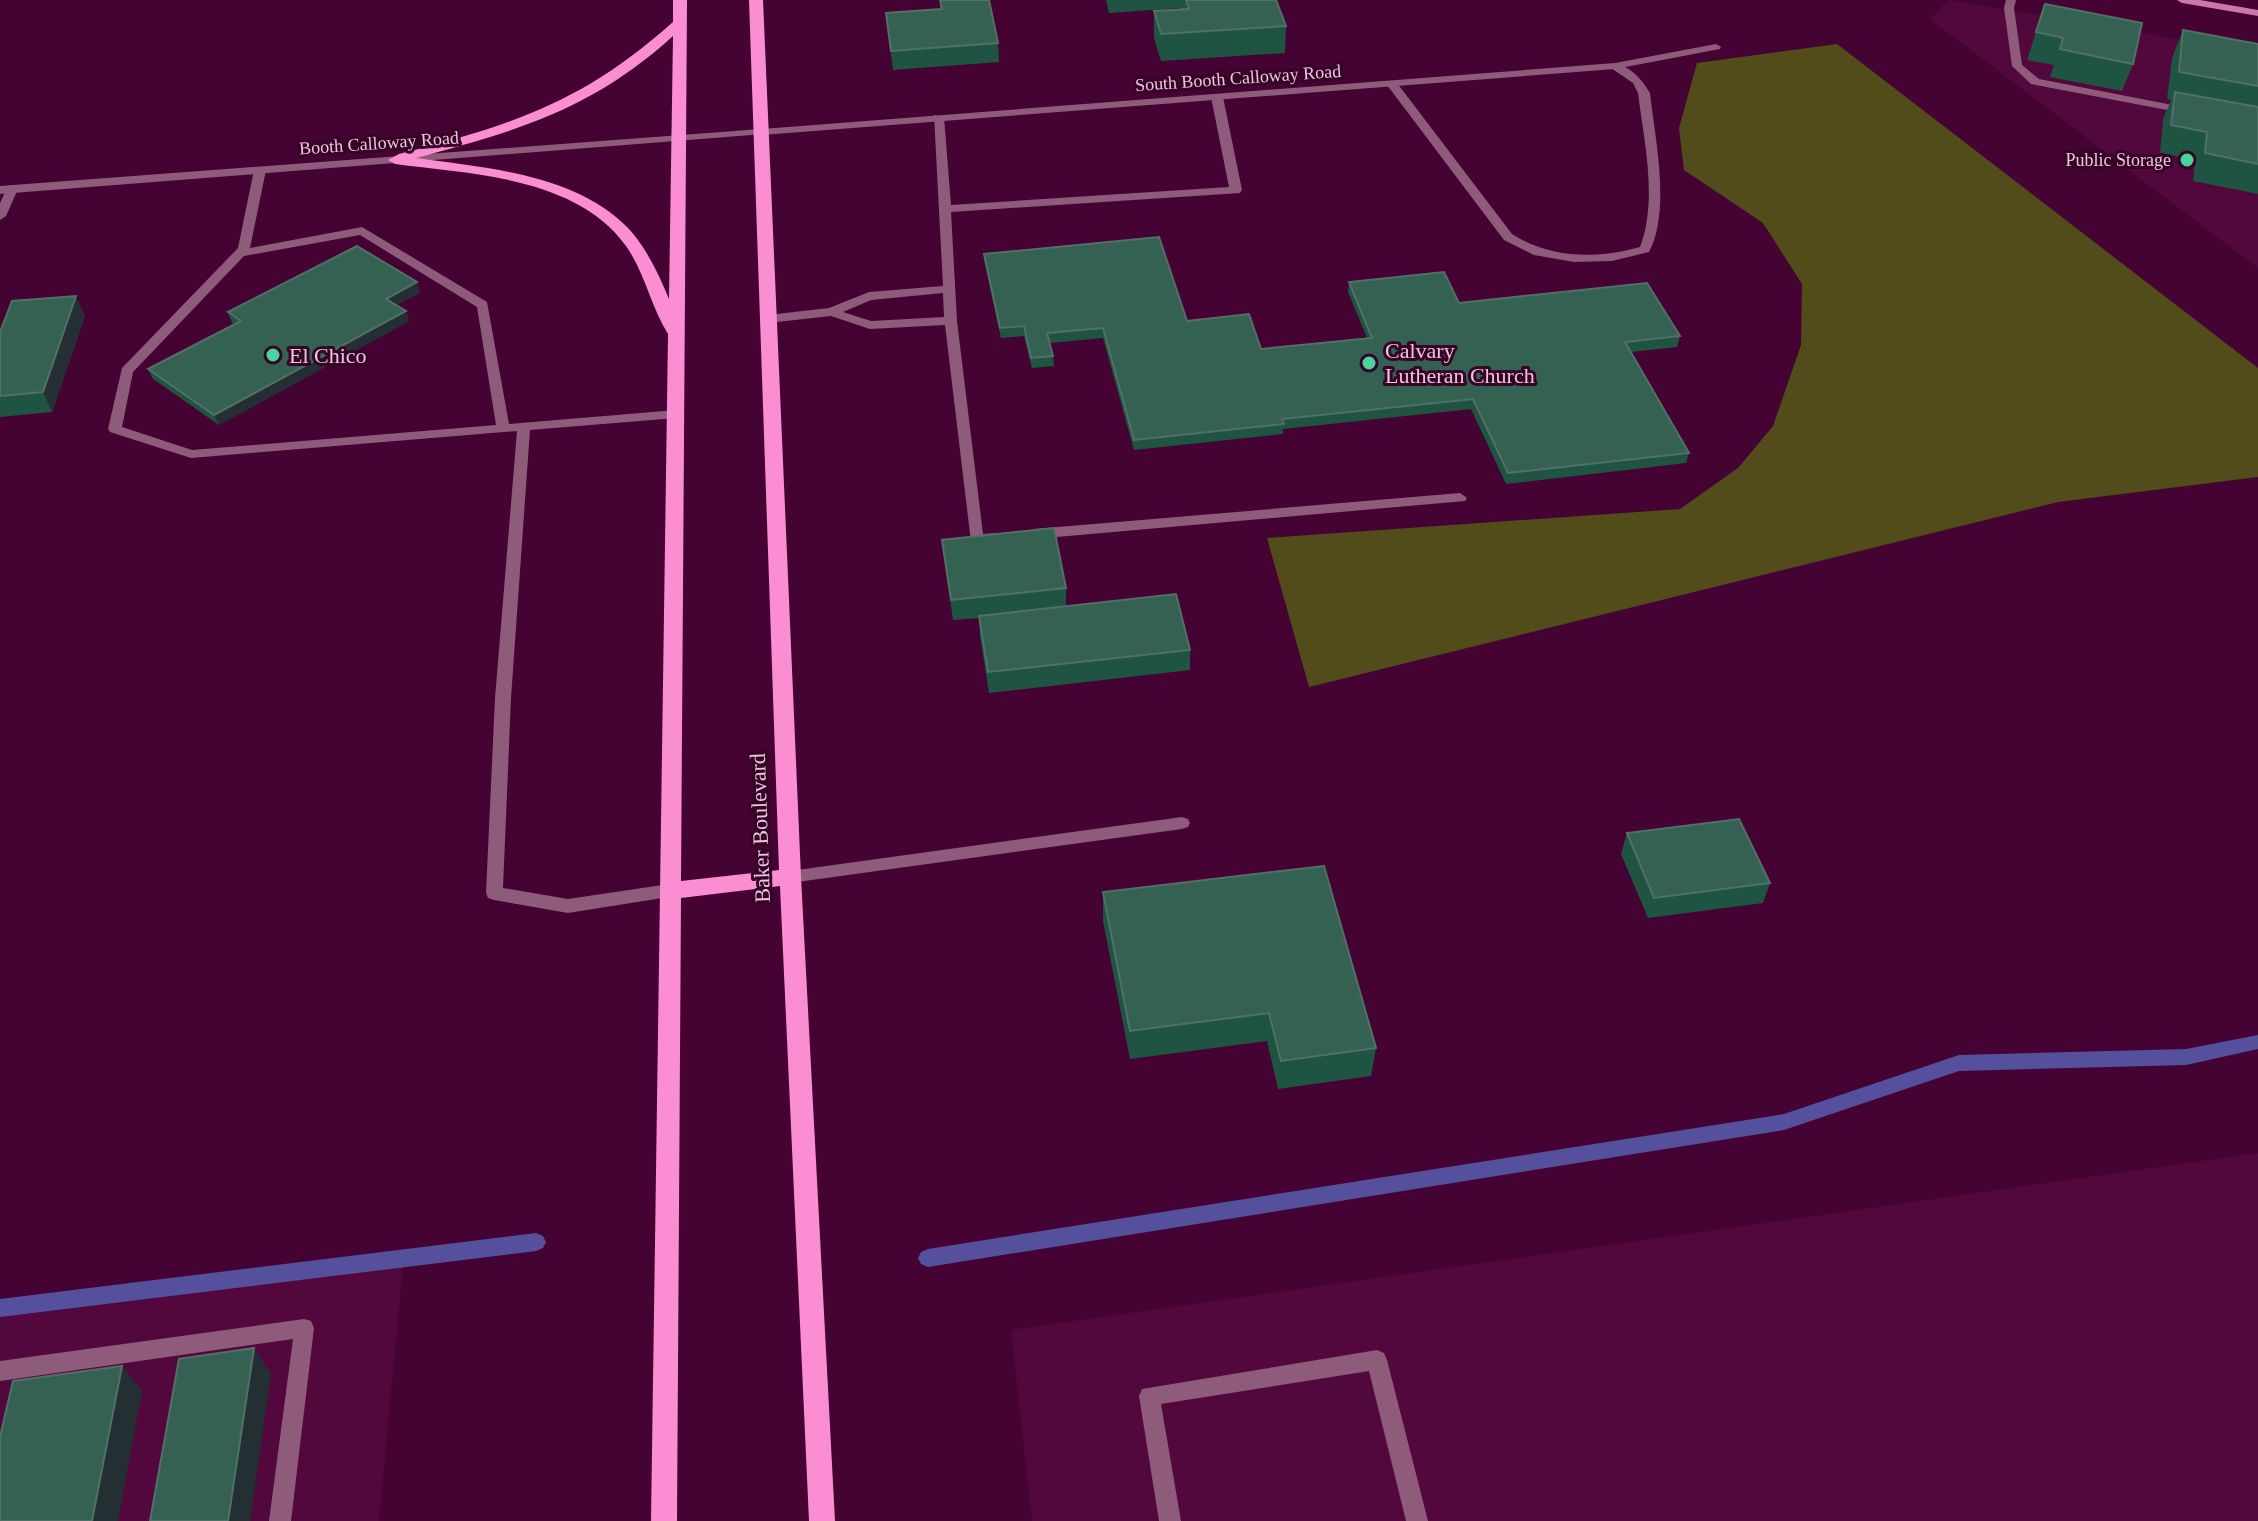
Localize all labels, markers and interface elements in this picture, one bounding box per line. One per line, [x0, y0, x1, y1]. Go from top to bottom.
street label: South Booth Calloway Road [1134, 61, 1342, 95]
street label: Booth Calloway Road [298, 127, 460, 159]
place label: Public Storage [2066, 150, 2171, 170]
marker: Public Storage [2178, 151, 2196, 169]
place label: Calvary Lutheran Church [1385, 338, 1535, 388]
place label: El Chico [289, 343, 367, 368]
marker: El Chico [264, 346, 282, 364]
marker: Calvary Lutheran Church [1360, 354, 1378, 372]
street label: Baker Boulevard [745, 753, 775, 903]

